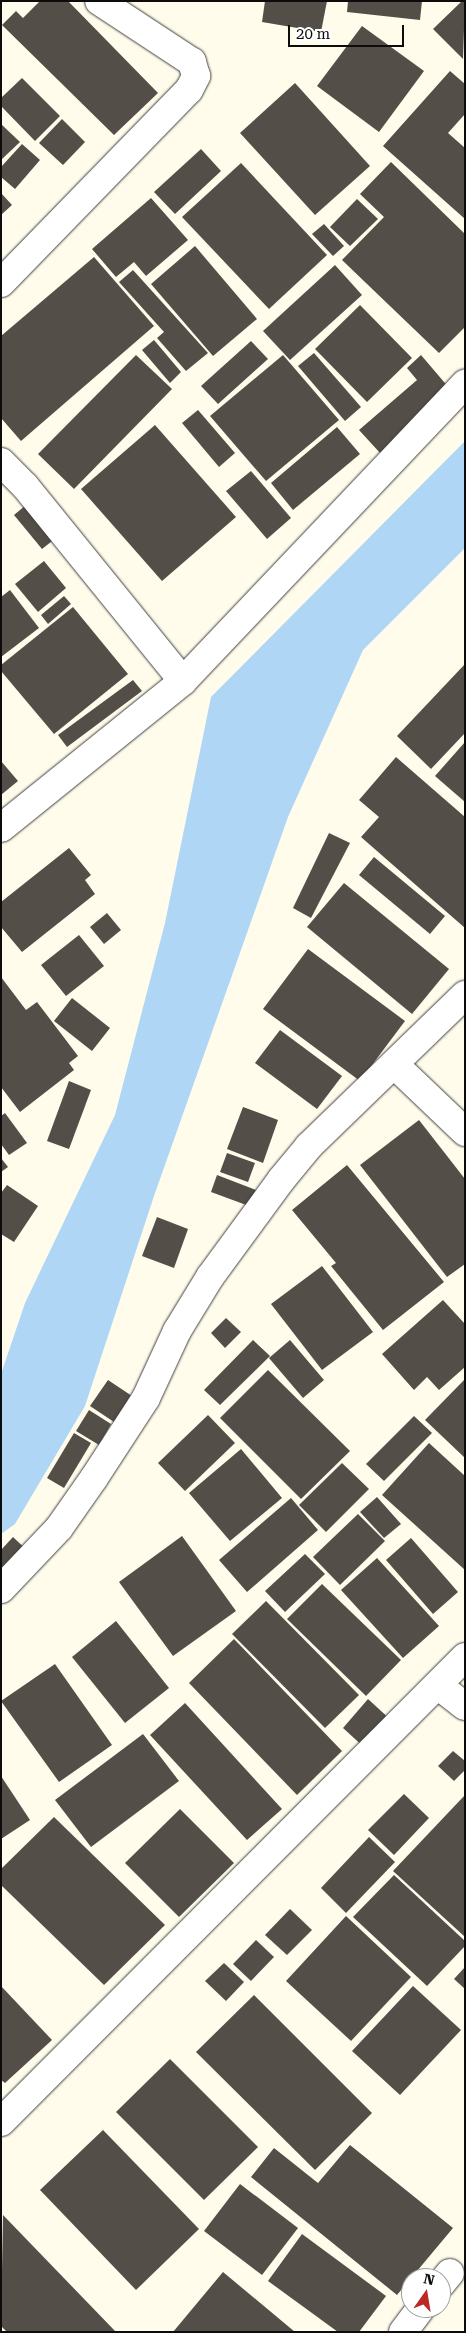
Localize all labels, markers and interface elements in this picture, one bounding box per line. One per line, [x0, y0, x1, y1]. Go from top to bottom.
scale bar [291, 15, 407, 47]
text: 20 m [296, 25, 330, 43]
north arrow [401, 2268, 451, 2318]
text: N [422, 2270, 436, 2288]

